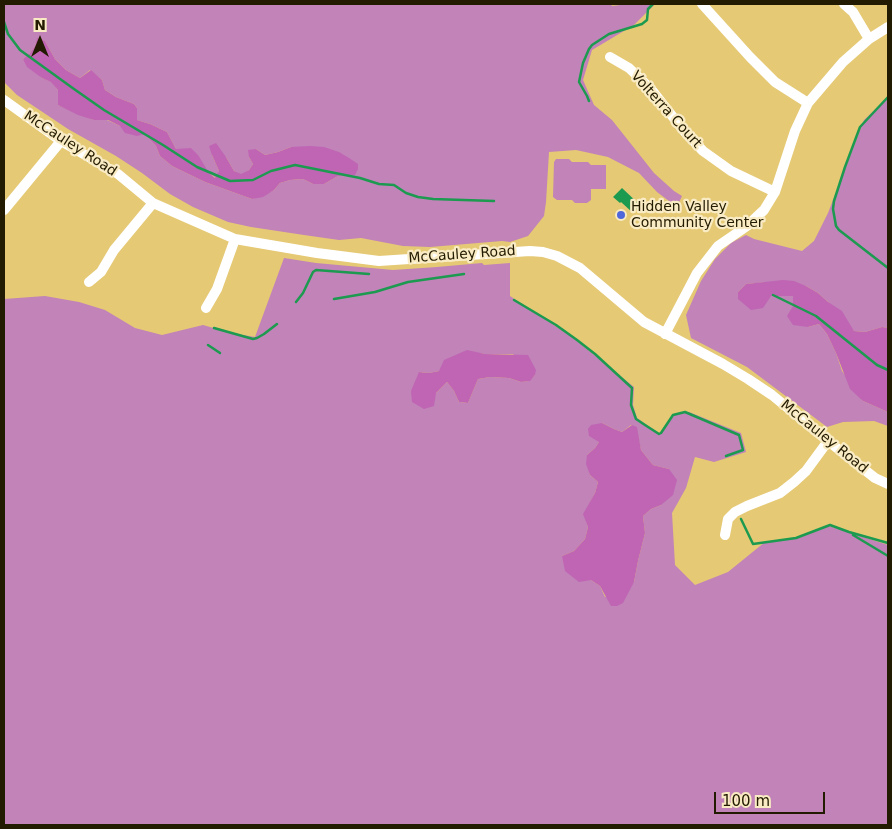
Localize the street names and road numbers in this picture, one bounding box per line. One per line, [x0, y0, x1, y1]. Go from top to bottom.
street label: Volterra Court [627, 68, 705, 152]
street label: McCauley Road [20, 108, 120, 180]
street label: McCauley Road [408, 243, 516, 267]
street label: McCauley Road [777, 397, 871, 477]

